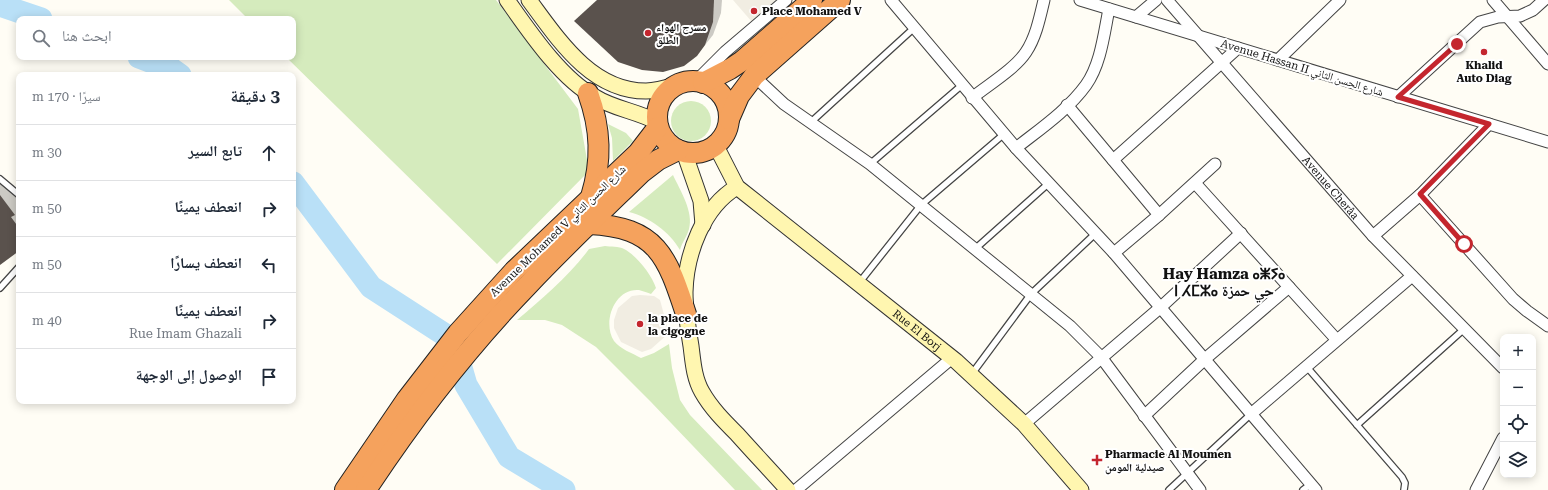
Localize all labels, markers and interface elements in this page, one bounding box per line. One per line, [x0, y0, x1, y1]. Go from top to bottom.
place label: Place Mohamed V [762, 5, 862, 18]
marker: Place Mohamed V [749, 6, 759, 16]
search box [16, 16, 296, 60]
place label: مسرح الهواء الطلق [656, 21, 707, 48]
icon: search [30, 27, 52, 49]
text: ابحث هنا [62, 27, 112, 45]
marker: مسرح الهواء الطلق [643, 28, 653, 38]
route end [1448, 35, 1466, 53]
street label: Avenue Hassan II شارع الحسن الثاني [1219, 37, 1385, 101]
marker: Khalid Auto Diag [1479, 47, 1489, 57]
place label: Khalid Auto Diag [1456, 59, 1512, 85]
text: 3 دقيقة [230, 86, 280, 106]
text: سيرًا · 170 m [32, 89, 100, 104]
text: تابع السير [188, 142, 242, 160]
icon: ahead [258, 142, 280, 164]
text: 30 m [32, 145, 62, 160]
street label: Avenue Cherâa [1300, 153, 1362, 222]
street label: Avenue Mohamed V شارع الحسن الثاني [487, 163, 630, 301]
text: انعطف يمينًا [175, 198, 242, 216]
icon: right [258, 198, 280, 220]
text: 50 m [32, 201, 62, 216]
route start [1455, 235, 1473, 253]
text: انعطف يسارًا [170, 254, 242, 272]
icon: left [258, 254, 280, 276]
text: 50 m [32, 257, 62, 272]
district label: Hay Hamza ⴰⵥⵢⴰ ⵏ ⵃⵎⵣⴰ حي حمزة [1163, 265, 1285, 303]
text: انعطف يمينًا [175, 302, 242, 320]
street label: Rue El Borj [890, 307, 944, 353]
icon: right [258, 310, 280, 332]
place label: la place de la cigogne [648, 312, 708, 338]
text: 40 m [32, 313, 62, 328]
marker: la place de la cigogne [635, 319, 645, 329]
text: Rue Imam Ghazali [129, 326, 242, 341]
map controls [1500, 334, 1536, 478]
button: + [1500, 334, 1536, 370]
text: الوصول إلى الوجهة [136, 366, 242, 384]
icon: arrive [258, 366, 280, 388]
button: − [1500, 370, 1536, 406]
button: locate [1500, 406, 1536, 442]
button: layers [1500, 442, 1536, 478]
place label: Pharmacie Al Moumen صيدلية المومن [1105, 448, 1232, 475]
marker: Pharmacie Al Moumen صيدلية المومن [1092, 455, 1102, 465]

